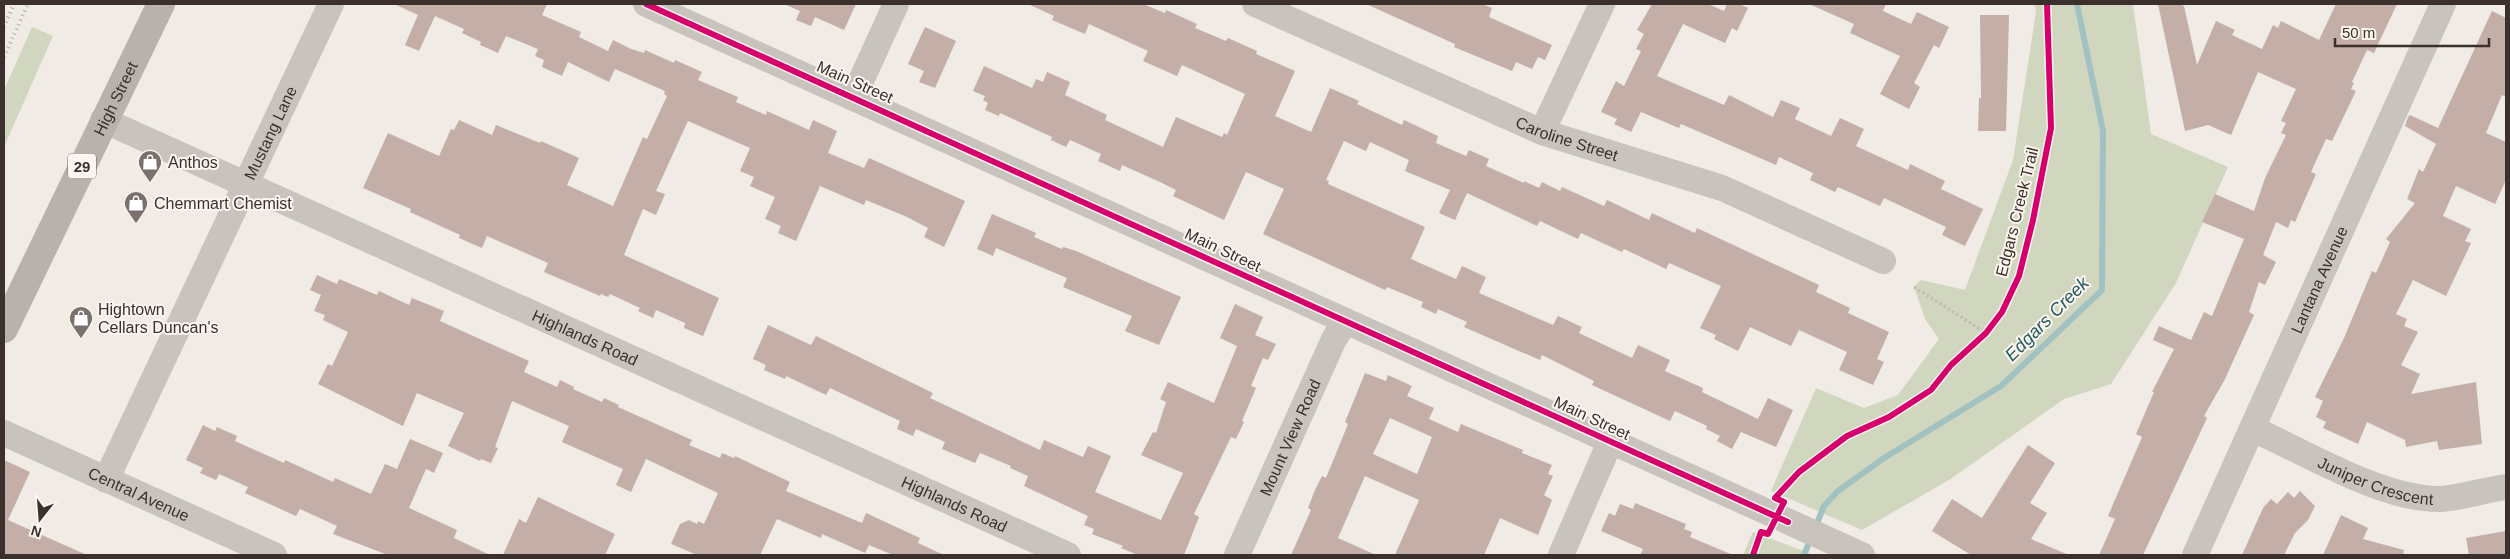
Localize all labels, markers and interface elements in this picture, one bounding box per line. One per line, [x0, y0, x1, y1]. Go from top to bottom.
scale bar [2335, 15, 2489, 47]
text: 50 m [2342, 24, 2375, 41]
street label: High Street [90, 58, 141, 138]
street label: Main Street [814, 58, 896, 107]
street label: Mustang Lane [241, 83, 300, 182]
street label: Caroline Street [1513, 113, 1621, 164]
street label: Edgars Creek Trail [1993, 146, 2041, 278]
shop icon: Anthos [137, 149, 163, 183]
road number: 29 [68, 154, 96, 178]
place label: Anthos [168, 154, 218, 171]
shop icon: Chemmart Chemist [123, 190, 149, 224]
place label: Chemmart Chemist [154, 195, 292, 212]
street label: Lantana Avenue [2288, 223, 2350, 336]
street label: Main Street [1182, 225, 1264, 275]
water label: Edgars Creek [2001, 272, 2094, 365]
place label: Hightown Cellars Duncan's [98, 301, 218, 336]
shop icon: Hightown Cellars Duncan's [68, 305, 94, 339]
street label: Highlands Road [530, 306, 641, 369]
street label: Mount View Road [1256, 376, 1323, 498]
street label: Main Street [1551, 393, 1633, 443]
street label: Juniper Crescent [2315, 453, 2434, 507]
street label: Central Avenue [86, 464, 192, 524]
street label: Highlands Road [899, 473, 1010, 535]
north arrow [15, 494, 65, 544]
text: N [29, 522, 43, 541]

